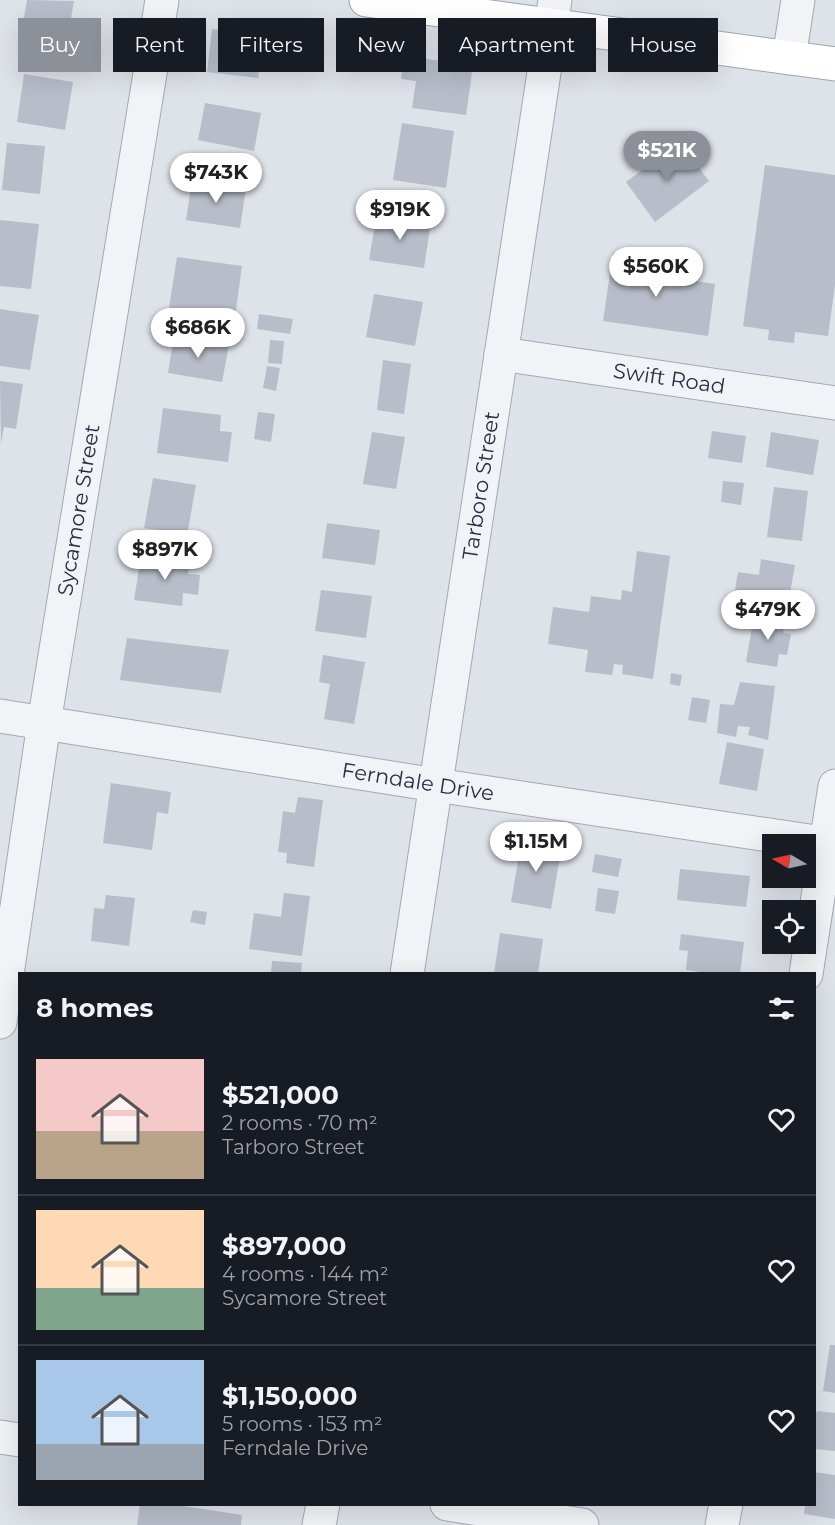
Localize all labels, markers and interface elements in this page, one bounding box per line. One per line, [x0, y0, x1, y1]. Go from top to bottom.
chip: Buy [18, 18, 101, 72]
chip: Rent [113, 18, 206, 72]
chip: Filters [218, 18, 324, 72]
chip: New [336, 18, 426, 72]
chip: Apartment [438, 18, 596, 72]
chip: House [608, 18, 718, 72]
pin: $521K [625, 131, 709, 182]
text: $521K [638, 138, 697, 162]
pin: $743K [174, 153, 258, 204]
text: $743K [184, 160, 248, 184]
pin: $919K [358, 190, 442, 241]
text: $919K [370, 197, 430, 221]
pin: $560K [614, 247, 698, 298]
text: $560K [623, 254, 689, 278]
pin: $686K [156, 308, 240, 359]
text: $686K [165, 315, 231, 339]
street label: Swift Road [612, 358, 727, 399]
street label: Tarboro Street [457, 410, 504, 562]
street label: Sycamore Street [52, 422, 105, 598]
pin: $897K [123, 530, 207, 581]
text: $897K [132, 537, 198, 561]
pin: $479K [726, 590, 810, 641]
text: $479K [735, 597, 801, 621]
street label: Ferndale Drive [340, 757, 496, 806]
pin: $1.15M [487, 822, 585, 873]
text: $1.15M [504, 829, 568, 853]
north arrow [762, 834, 816, 888]
map controls [762, 834, 816, 954]
button: locate [762, 900, 816, 954]
text: 8 homes [36, 992, 153, 1024]
icon: filters [765, 992, 798, 1025]
text: $521,000 [222, 1079, 339, 1111]
icon: home [84, 1083, 156, 1155]
icon: heart [765, 1103, 798, 1136]
text: 2 rooms · 70 m² [222, 1111, 378, 1135]
text: Tarboro Street [222, 1135, 365, 1159]
text: $897,000 [222, 1230, 347, 1262]
icon: home [84, 1234, 156, 1306]
icon: heart [765, 1254, 798, 1287]
text: 4 rooms · 144 m² [222, 1262, 389, 1286]
text: Sycamore Street [222, 1286, 387, 1310]
text: $1,150,000 [222, 1380, 357, 1412]
icon: home [84, 1384, 156, 1456]
icon: heart [765, 1404, 798, 1437]
text: 5 rooms · 153 m² [222, 1412, 383, 1436]
text: Ferndale Drive [222, 1436, 368, 1460]

